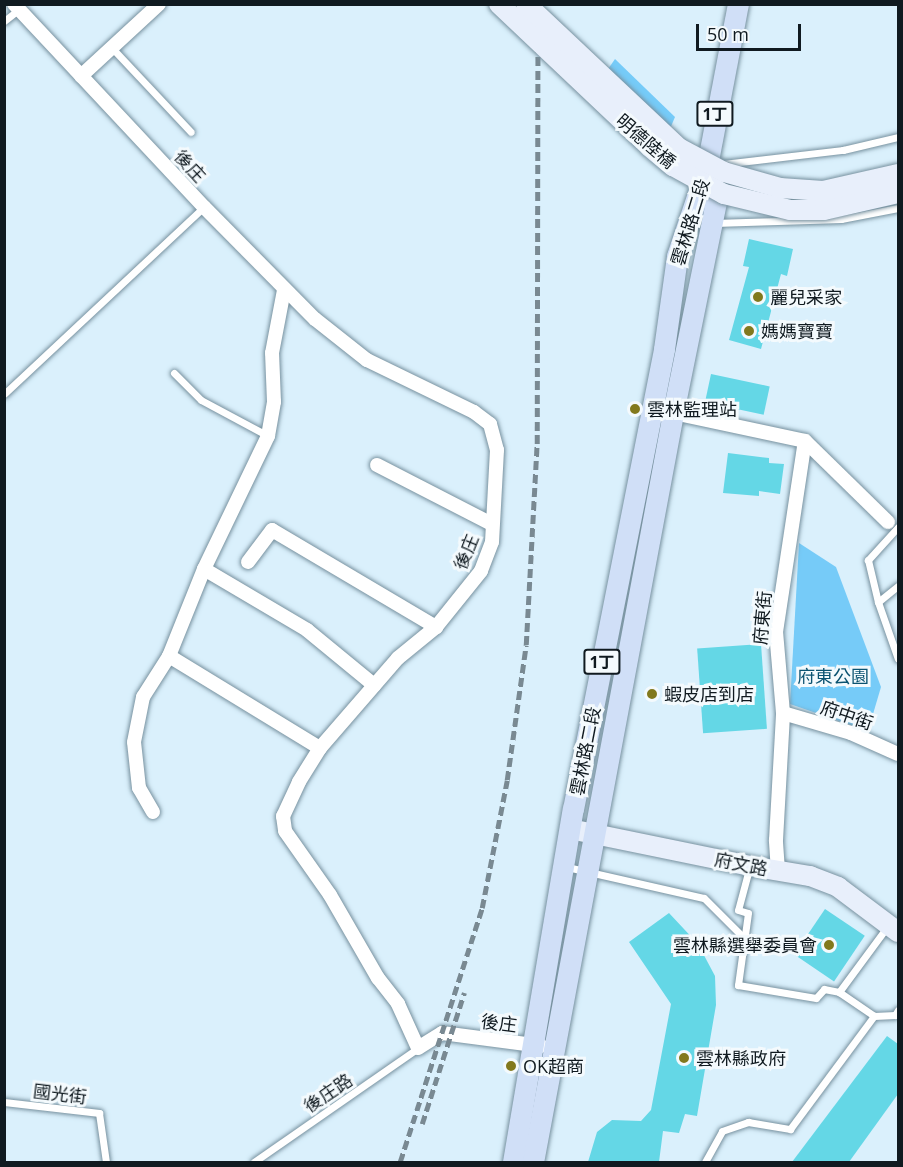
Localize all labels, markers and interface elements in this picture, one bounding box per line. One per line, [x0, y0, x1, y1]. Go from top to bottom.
scale bar [699, 12, 804, 50]
text: 50 m [707, 22, 749, 46]
road number: 1丁 [696, 101, 734, 127]
street label: 明德陸橋 [612, 109, 680, 173]
street label: 後庄 [170, 145, 210, 187]
street label: 雲林路二段 [667, 176, 713, 268]
place label: 麗兒采家 [770, 286, 842, 308]
marker: 麗兒采家 [751, 290, 765, 304]
place label: 媽媽寶寶 [761, 320, 833, 342]
marker: 媽媽寶寶 [742, 324, 756, 338]
place label: 雲林監理站 [647, 398, 737, 420]
marker: 雲林監理站 [628, 402, 642, 416]
street label: 後庄 [449, 531, 483, 573]
street label: 府東街 [749, 590, 775, 646]
road number: 1丁 [582, 649, 622, 675]
park label: 府東公園 [797, 665, 869, 687]
place label: 蝦皮店到店 [664, 683, 754, 705]
marker: 蝦皮店到店 [645, 687, 659, 701]
street label: 府中街 [818, 696, 876, 734]
street label: 雲林路二段 [566, 705, 604, 797]
street label: 府文路 [712, 848, 770, 880]
place label: 雲林縣選舉委員會 [673, 934, 817, 956]
marker: 雲林縣選舉委員會 [822, 938, 836, 952]
street label: 後庄 [480, 1010, 518, 1036]
place label: 雲林縣政府 [696, 1047, 786, 1069]
marker: 雲林縣政府 [677, 1051, 691, 1065]
place label: OK超商 [523, 1055, 584, 1077]
marker: OK超商 [504, 1059, 518, 1073]
street label: 後庄路 [300, 1069, 356, 1117]
street label: 國光街 [32, 1080, 88, 1108]

